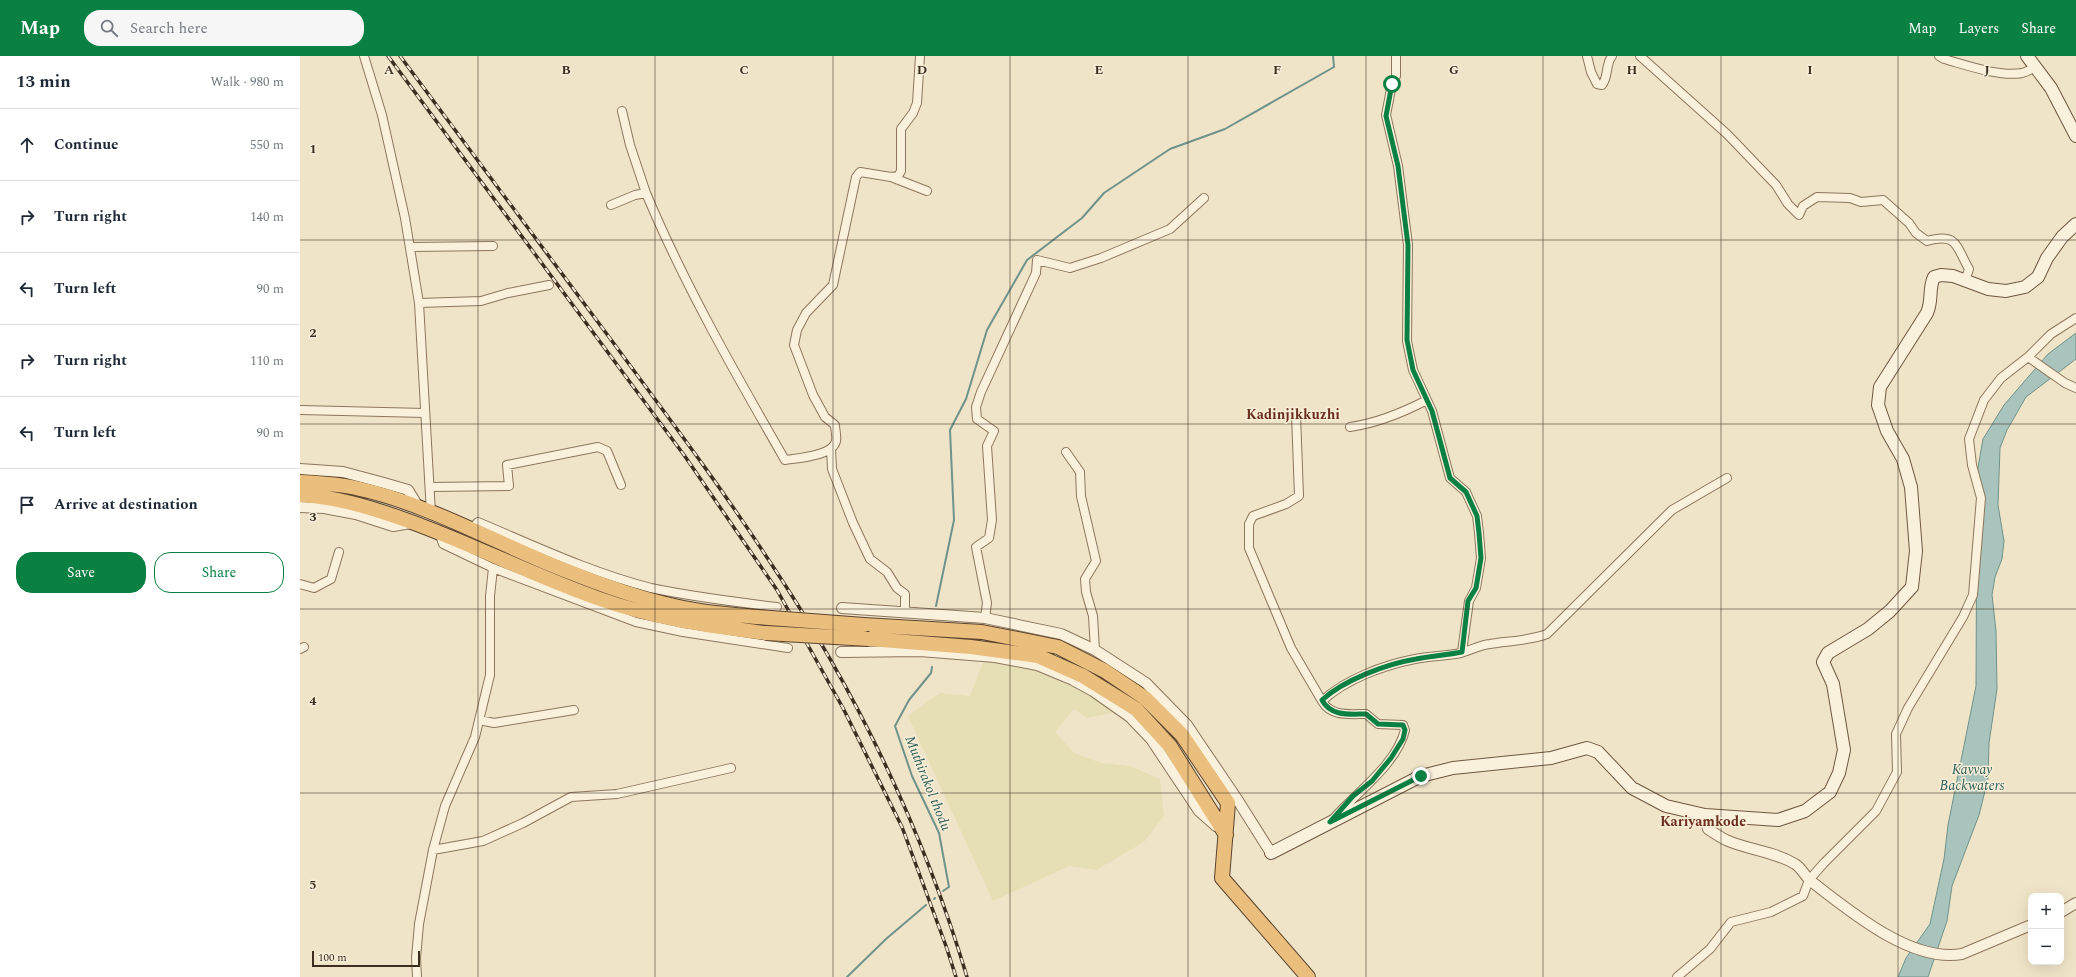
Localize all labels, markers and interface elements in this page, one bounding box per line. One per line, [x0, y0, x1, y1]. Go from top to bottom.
search box [84, 10, 364, 46]
text: Map [20, 14, 60, 43]
icon: search [98, 17, 120, 39]
text: Search here [130, 17, 208, 40]
text: Map [1908, 18, 1937, 39]
text: Layers [1959, 18, 1999, 39]
text: Share [2021, 18, 2056, 39]
text: A [384, 60, 394, 80]
text: B [561, 60, 571, 80]
text: C [739, 60, 749, 80]
text: D [917, 60, 927, 80]
text: E [1095, 60, 1104, 80]
text: F [1273, 60, 1281, 80]
text: G [1449, 60, 1459, 80]
text: H [1627, 60, 1638, 80]
text: I [1807, 60, 1813, 80]
text: J [1984, 60, 1990, 80]
text: 13 min [16, 69, 71, 95]
text: Walk · 980 m [210, 72, 284, 92]
route start [1383, 75, 1401, 93]
text: Continue [54, 133, 119, 156]
icon: ahead [16, 134, 38, 156]
text: 550 m [250, 135, 284, 155]
text: 1 [309, 139, 317, 159]
text: Turn right [54, 205, 127, 228]
icon: right [16, 206, 38, 228]
text: 140 m [250, 207, 284, 227]
text: Turn left [54, 277, 116, 300]
icon: left [16, 278, 38, 300]
text: 90 m [257, 279, 284, 299]
text: 2 [309, 323, 317, 343]
text: Turn right [54, 349, 127, 372]
icon: right [16, 350, 38, 372]
text: 110 m [250, 351, 284, 371]
district label: Kadinjikkuzhi [1246, 404, 1340, 425]
text: Turn left [54, 421, 116, 444]
icon: left [16, 422, 38, 444]
text: 90 m [257, 423, 284, 443]
text: Arrive at destination [54, 493, 198, 516]
icon: arrive [16, 494, 38, 516]
text: 3 [309, 507, 317, 527]
button: Save [16, 552, 146, 593]
button: Share [154, 552, 284, 593]
text: 4 [309, 691, 317, 711]
water label: Muthirakol thodu [899, 732, 957, 834]
water label: Kavvay Backwaters [1939, 759, 2005, 796]
route end [1412, 767, 1430, 785]
district label: Kariyamkode [1660, 811, 1746, 832]
text: 5 [309, 875, 317, 895]
map controls [2028, 893, 2064, 965]
button: + [2028, 893, 2064, 929]
button: − [2028, 929, 2064, 965]
scale bar [312, 949, 420, 968]
text: 100 m [318, 949, 347, 966]

